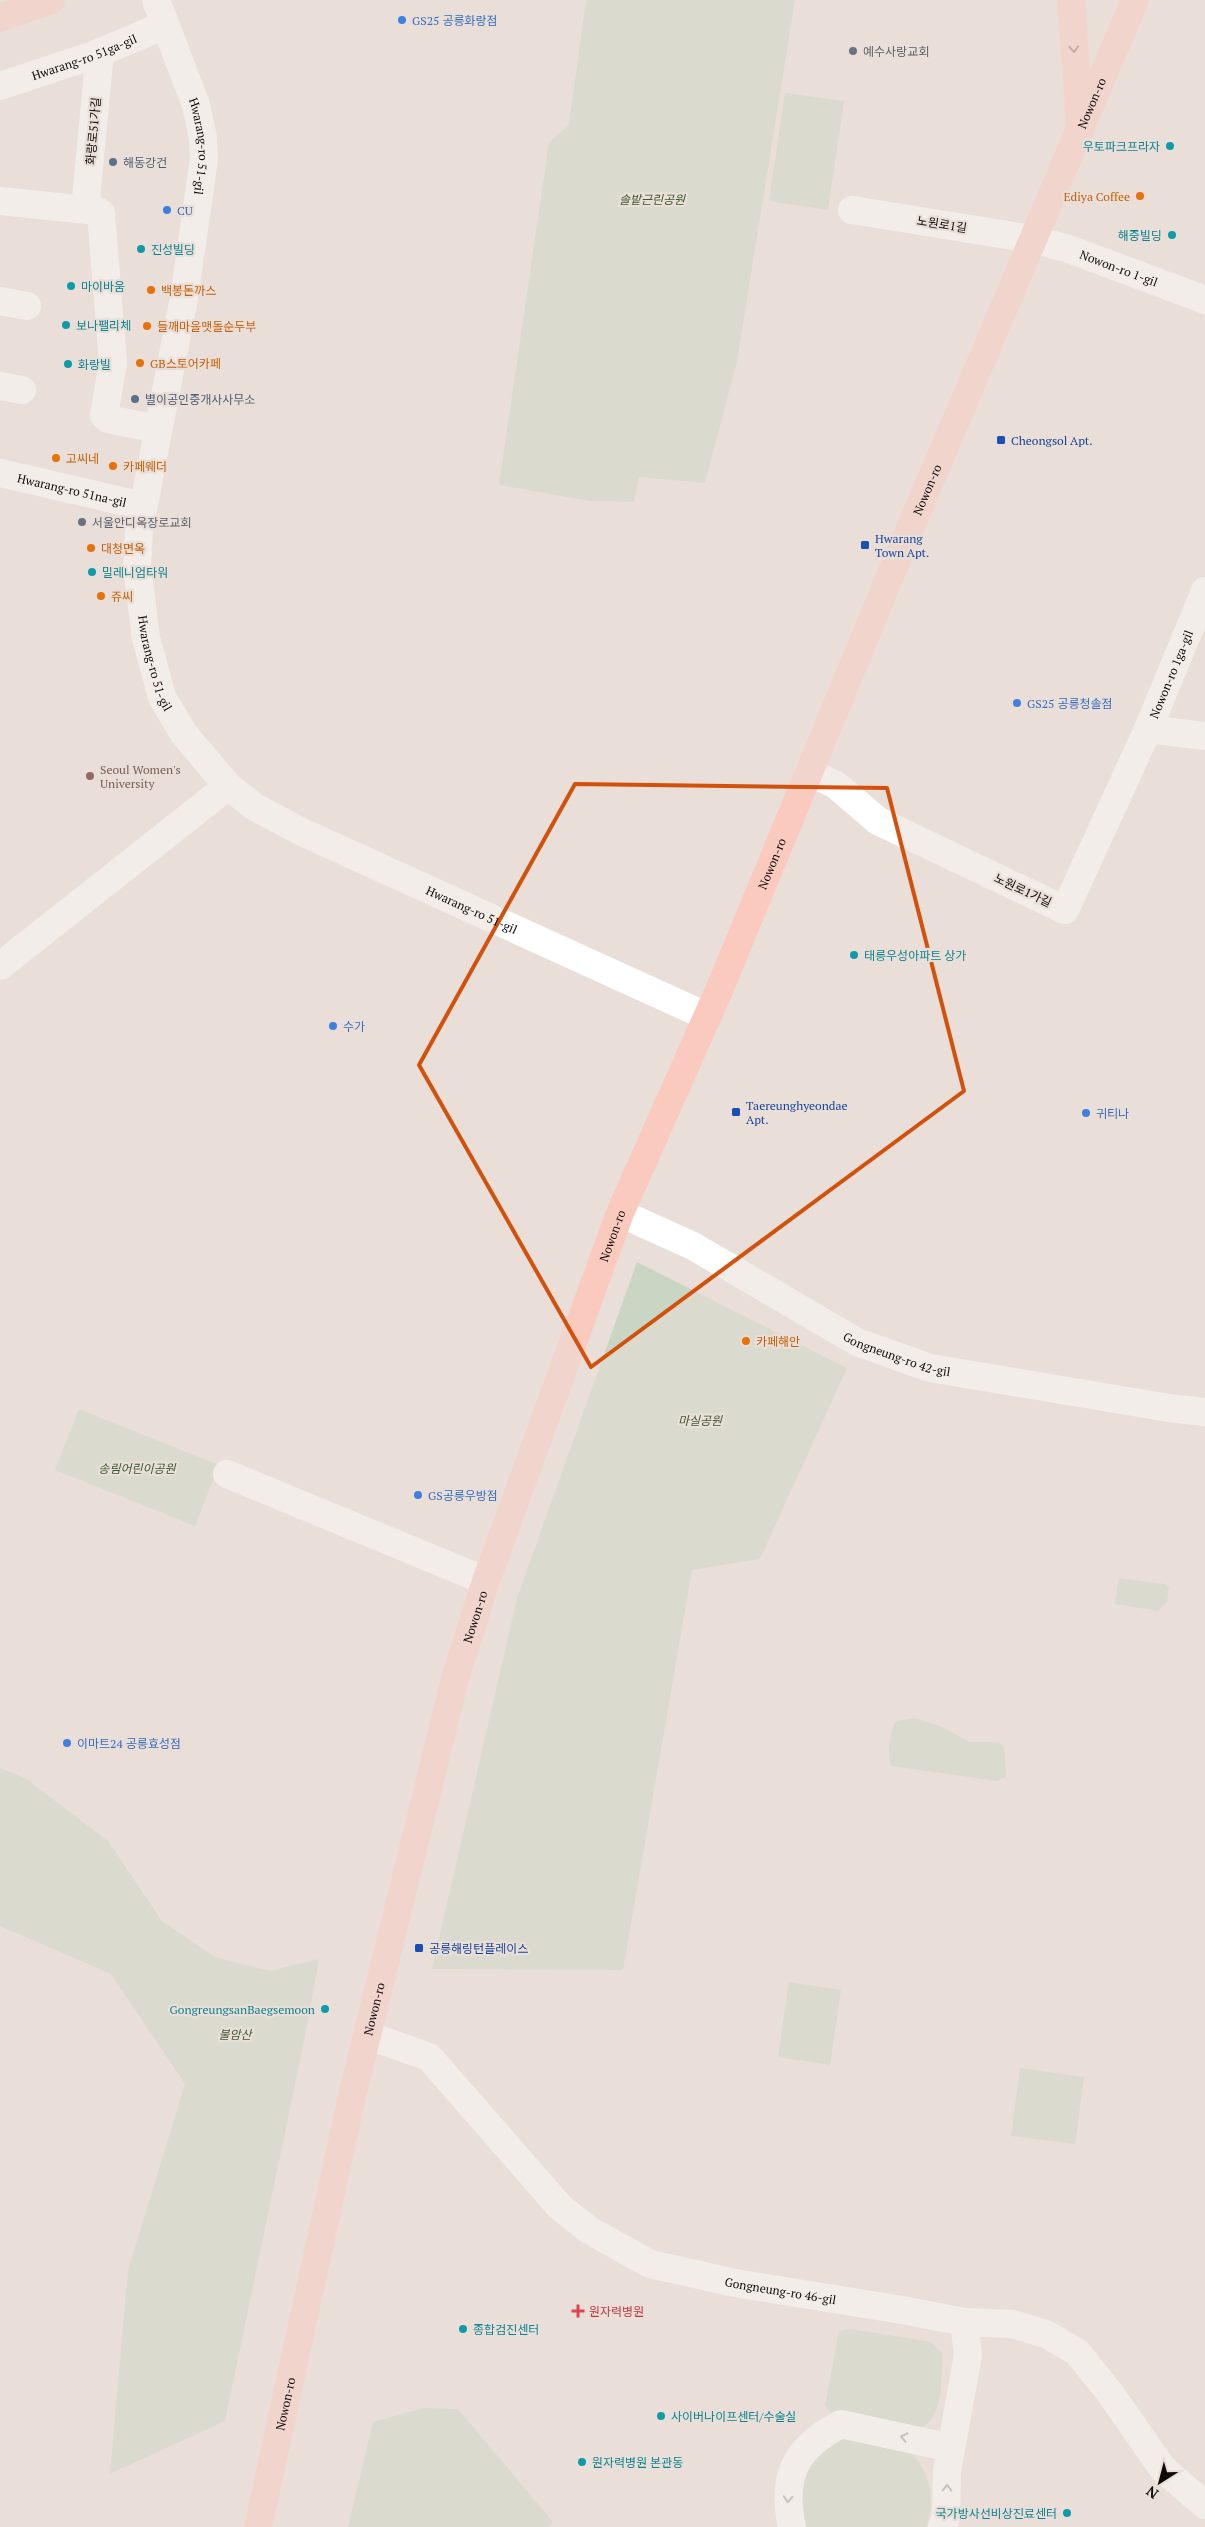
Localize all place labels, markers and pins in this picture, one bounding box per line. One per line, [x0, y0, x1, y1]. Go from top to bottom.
place label: GS25 공릉화랑점 [412, 13, 498, 28]
marker: GS25 공릉화랑점 [396, 14, 408, 26]
place label: 예수사랑교회 [863, 44, 929, 59]
marker: 예수사랑교회 [847, 45, 859, 57]
place label: 우토파크프라자 [1083, 139, 1160, 154]
marker: 우토파크프라자 [1164, 140, 1176, 152]
place label: 해동강건 [123, 155, 167, 170]
marker: 해동강건 [107, 156, 119, 168]
place label: Ediya Coffee [1064, 189, 1130, 204]
marker: Ediya Coffee [1134, 190, 1146, 202]
place label: CU [177, 203, 193, 218]
marker: CU [161, 204, 173, 216]
place label: 해중빌딩 [1118, 228, 1162, 243]
marker: 해중빌딩 [1166, 229, 1178, 241]
place label: 진성빌딩 [151, 242, 195, 257]
marker: 진성빌딩 [135, 243, 147, 255]
place label: 마이바움 [81, 279, 125, 294]
marker: 마이바움 [65, 280, 77, 292]
place label: 백봉돈까스 [161, 283, 216, 298]
marker: 백봉돈까스 [145, 284, 157, 296]
place label: 보나팰리체 [76, 318, 131, 333]
marker: 보나팰리체 [60, 319, 72, 331]
place label: 들깨마을맷돌순두부 [157, 319, 256, 334]
marker: 들깨마을맷돌순두부 [141, 320, 153, 332]
place label: GB스토어카페 [150, 356, 221, 371]
place label: 화랑빌 [78, 357, 111, 372]
marker: GB스토어카페 [134, 357, 146, 369]
marker: 화랑빌 [62, 358, 74, 370]
place label: 별이공인중개사사무소 [145, 392, 255, 407]
marker: 별이공인중개사사무소 [129, 393, 141, 405]
place label: Cheongsol Apt. [1011, 433, 1093, 448]
marker: Cheongsol Apt. [995, 434, 1007, 446]
place label: 고씨네 [66, 451, 99, 466]
marker: 고씨네 [50, 452, 62, 464]
place label: 카페웨더 [123, 459, 167, 474]
marker: 카페웨더 [107, 460, 119, 472]
place label: 서울안디옥장로교회 [92, 515, 191, 530]
marker: 서울안디옥장로교회 [76, 516, 88, 528]
place label: Hwarang Town Apt. [875, 531, 929, 560]
marker: Hwarang Town Apt. [859, 539, 871, 551]
place label: 대청면옥 [101, 541, 145, 556]
marker: 대청면옥 [85, 542, 97, 554]
place label: 밀레니엄타워 [102, 565, 168, 580]
marker: 밀레니엄타워 [86, 566, 98, 578]
place label: 쥬씨 [111, 589, 133, 604]
marker: 쥬씨 [95, 590, 107, 602]
place label: GS25 공릉청솔점 [1027, 696, 1113, 711]
marker: GS25 공릉청솔점 [1011, 697, 1023, 709]
place label: Seoul Women's University [100, 762, 181, 791]
marker: Seoul Women's University [84, 770, 96, 782]
place label: 태릉우성아파트 상가 [864, 948, 966, 963]
marker: 태릉우성아파트 상가 [848, 949, 860, 961]
place label: 수가 [343, 1019, 365, 1034]
marker: 수가 [327, 1020, 339, 1032]
place label: Taereunghyeondae Apt. [746, 1098, 848, 1127]
marker: Taereunghyeondae Apt. [730, 1106, 742, 1118]
place label: 귀티나 [1096, 1106, 1129, 1121]
marker: 귀티나 [1080, 1107, 1092, 1119]
place label: 카페해안 [756, 1334, 800, 1349]
marker: 카페해안 [740, 1335, 752, 1347]
place label: GS공릉우방점 [428, 1488, 498, 1503]
marker: GS공릉우방점 [412, 1489, 424, 1501]
place label: 이마트24 공릉효성점 [77, 1736, 181, 1751]
marker: 이마트24 공릉효성점 [61, 1737, 73, 1749]
place label: 공릉해링턴플레이스 [429, 1941, 528, 1956]
marker: 공릉해링턴플레이스 [413, 1942, 425, 1954]
place label: GongreungsanBaegsemoon [170, 2002, 315, 2017]
marker: GongreungsanBaegsemoon [319, 2003, 331, 2015]
marker: 원자력병원 [571, 2304, 585, 2318]
place label: 원자력병원 [589, 2304, 644, 2319]
place label: 종합검진센터 [473, 2322, 539, 2337]
marker: 종합검진센터 [457, 2323, 469, 2335]
place label: 사이버나이프센터/수술실 [671, 2409, 797, 2424]
marker: 사이버나이프센터/수술실 [655, 2410, 667, 2422]
place label: 원자력병원 본관동 [592, 2455, 683, 2470]
marker: 원자력병원 본관동 [576, 2456, 588, 2468]
place label: 국가방사선비상진료센터 [936, 2506, 1057, 2521]
marker: 국가방사선비상진료센터 [1061, 2507, 1073, 2519]

